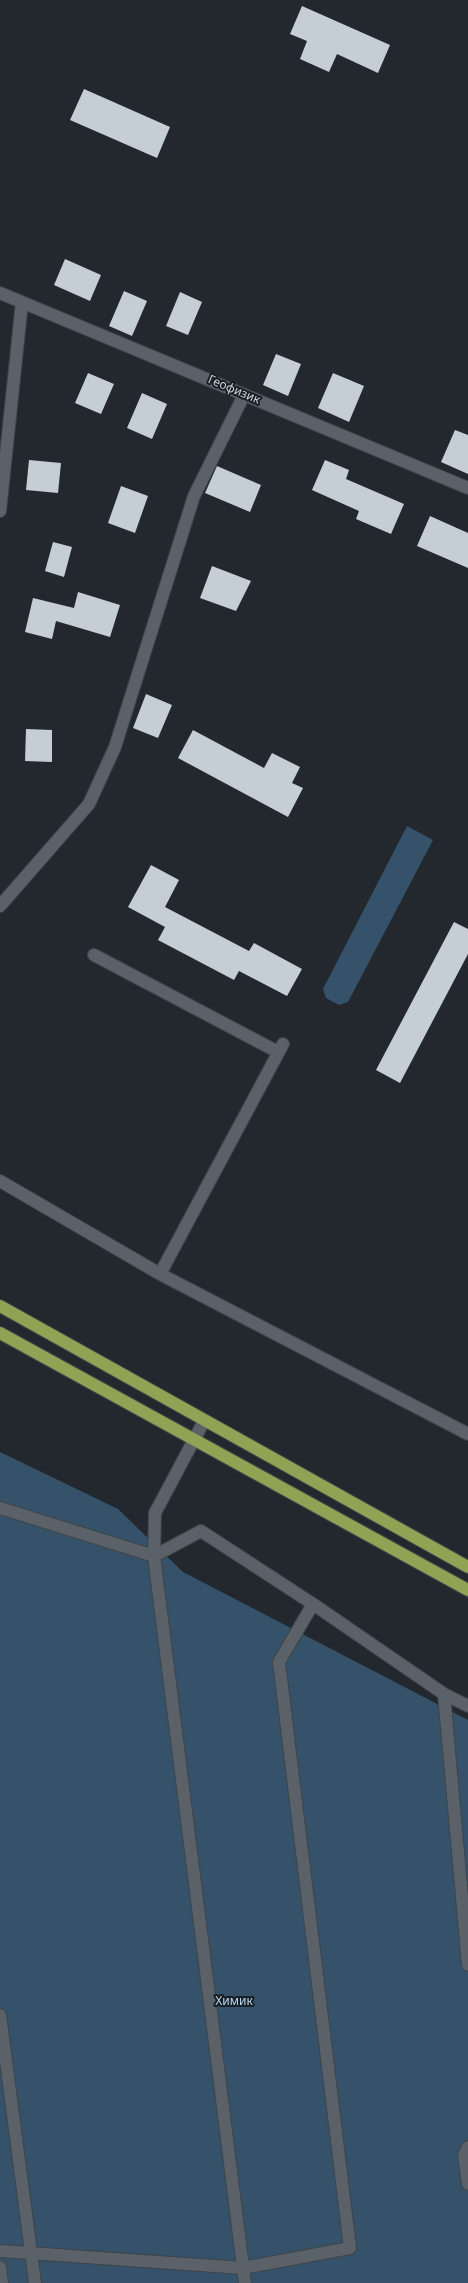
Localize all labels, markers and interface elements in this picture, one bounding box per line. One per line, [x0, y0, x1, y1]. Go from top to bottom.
street label: Геофизик [206, 373, 262, 407]
park label: Химик [215, 1995, 253, 2009]

